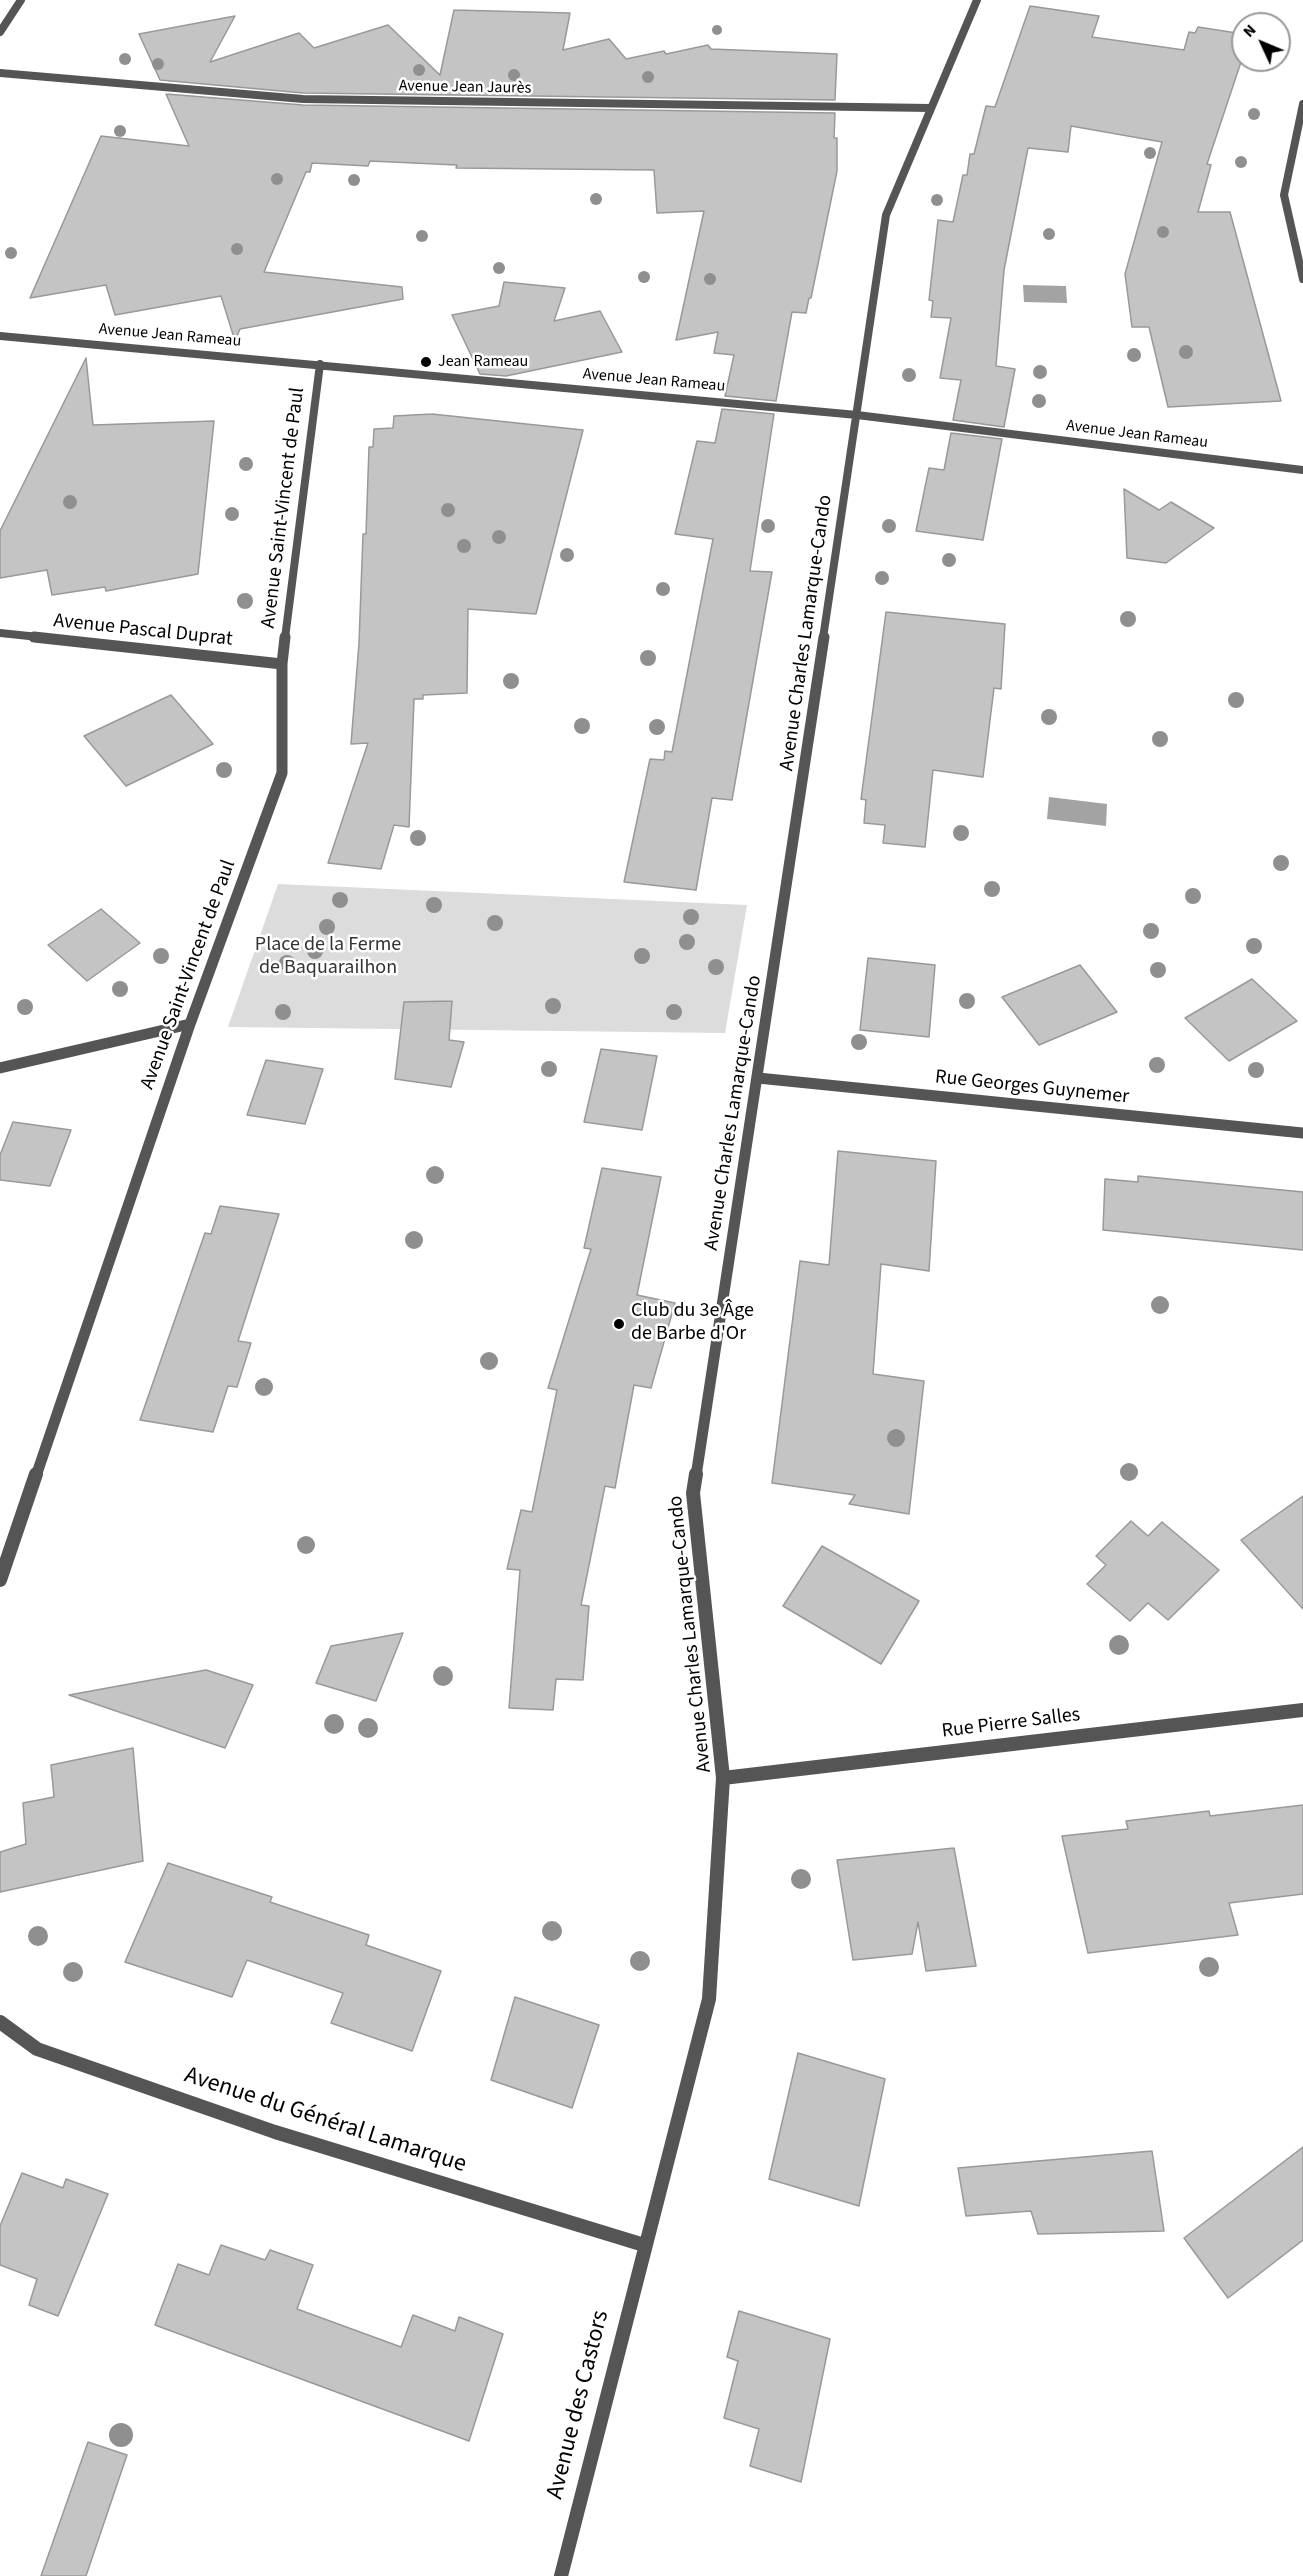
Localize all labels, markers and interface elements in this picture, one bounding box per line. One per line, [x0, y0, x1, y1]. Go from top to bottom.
north arrow [1231, 12, 1291, 72]
text: N [1238, 19, 1261, 42]
street label: Avenue Jean Jaurès [399, 77, 531, 99]
street label: Avenue Jean Rameau [98, 320, 242, 352]
place label: Jean Rameau [438, 352, 528, 372]
marker: Jean Rameau [419, 355, 433, 369]
street label: Avenue Jean Rameau [582, 365, 726, 397]
street label: Avenue Saint-Vincent de Paul [257, 386, 311, 630]
street label: Avenue Jean Rameau [1065, 417, 1209, 453]
street label: Avenue Charles Lamarque-Cando [776, 494, 838, 772]
street label: Avenue Pascal Duprat [52, 610, 234, 652]
street label: Avenue Saint-Vincent de Paul [136, 857, 242, 1093]
park label: Place de la Ferme de Baquarailhon [255, 934, 401, 981]
street label: Avenue Charles Lamarque-Cando [700, 974, 768, 1252]
street label: Rue Georges Guynemer [934, 1066, 1130, 1110]
place label: Club du 3e Âge de Barbe d'Or [631, 1300, 754, 1347]
marker: Club du 3e Âge de Barbe d'Or [612, 1317, 626, 1331]
street label: Avenue Charles Lamarque-Cando [665, 1494, 717, 1774]
street label: Rue Pierre Salles [940, 1704, 1082, 1744]
street label: Avenue du Général Lamarque [180, 2062, 470, 2180]
street label: Avenue des Castors [542, 2308, 616, 2502]

